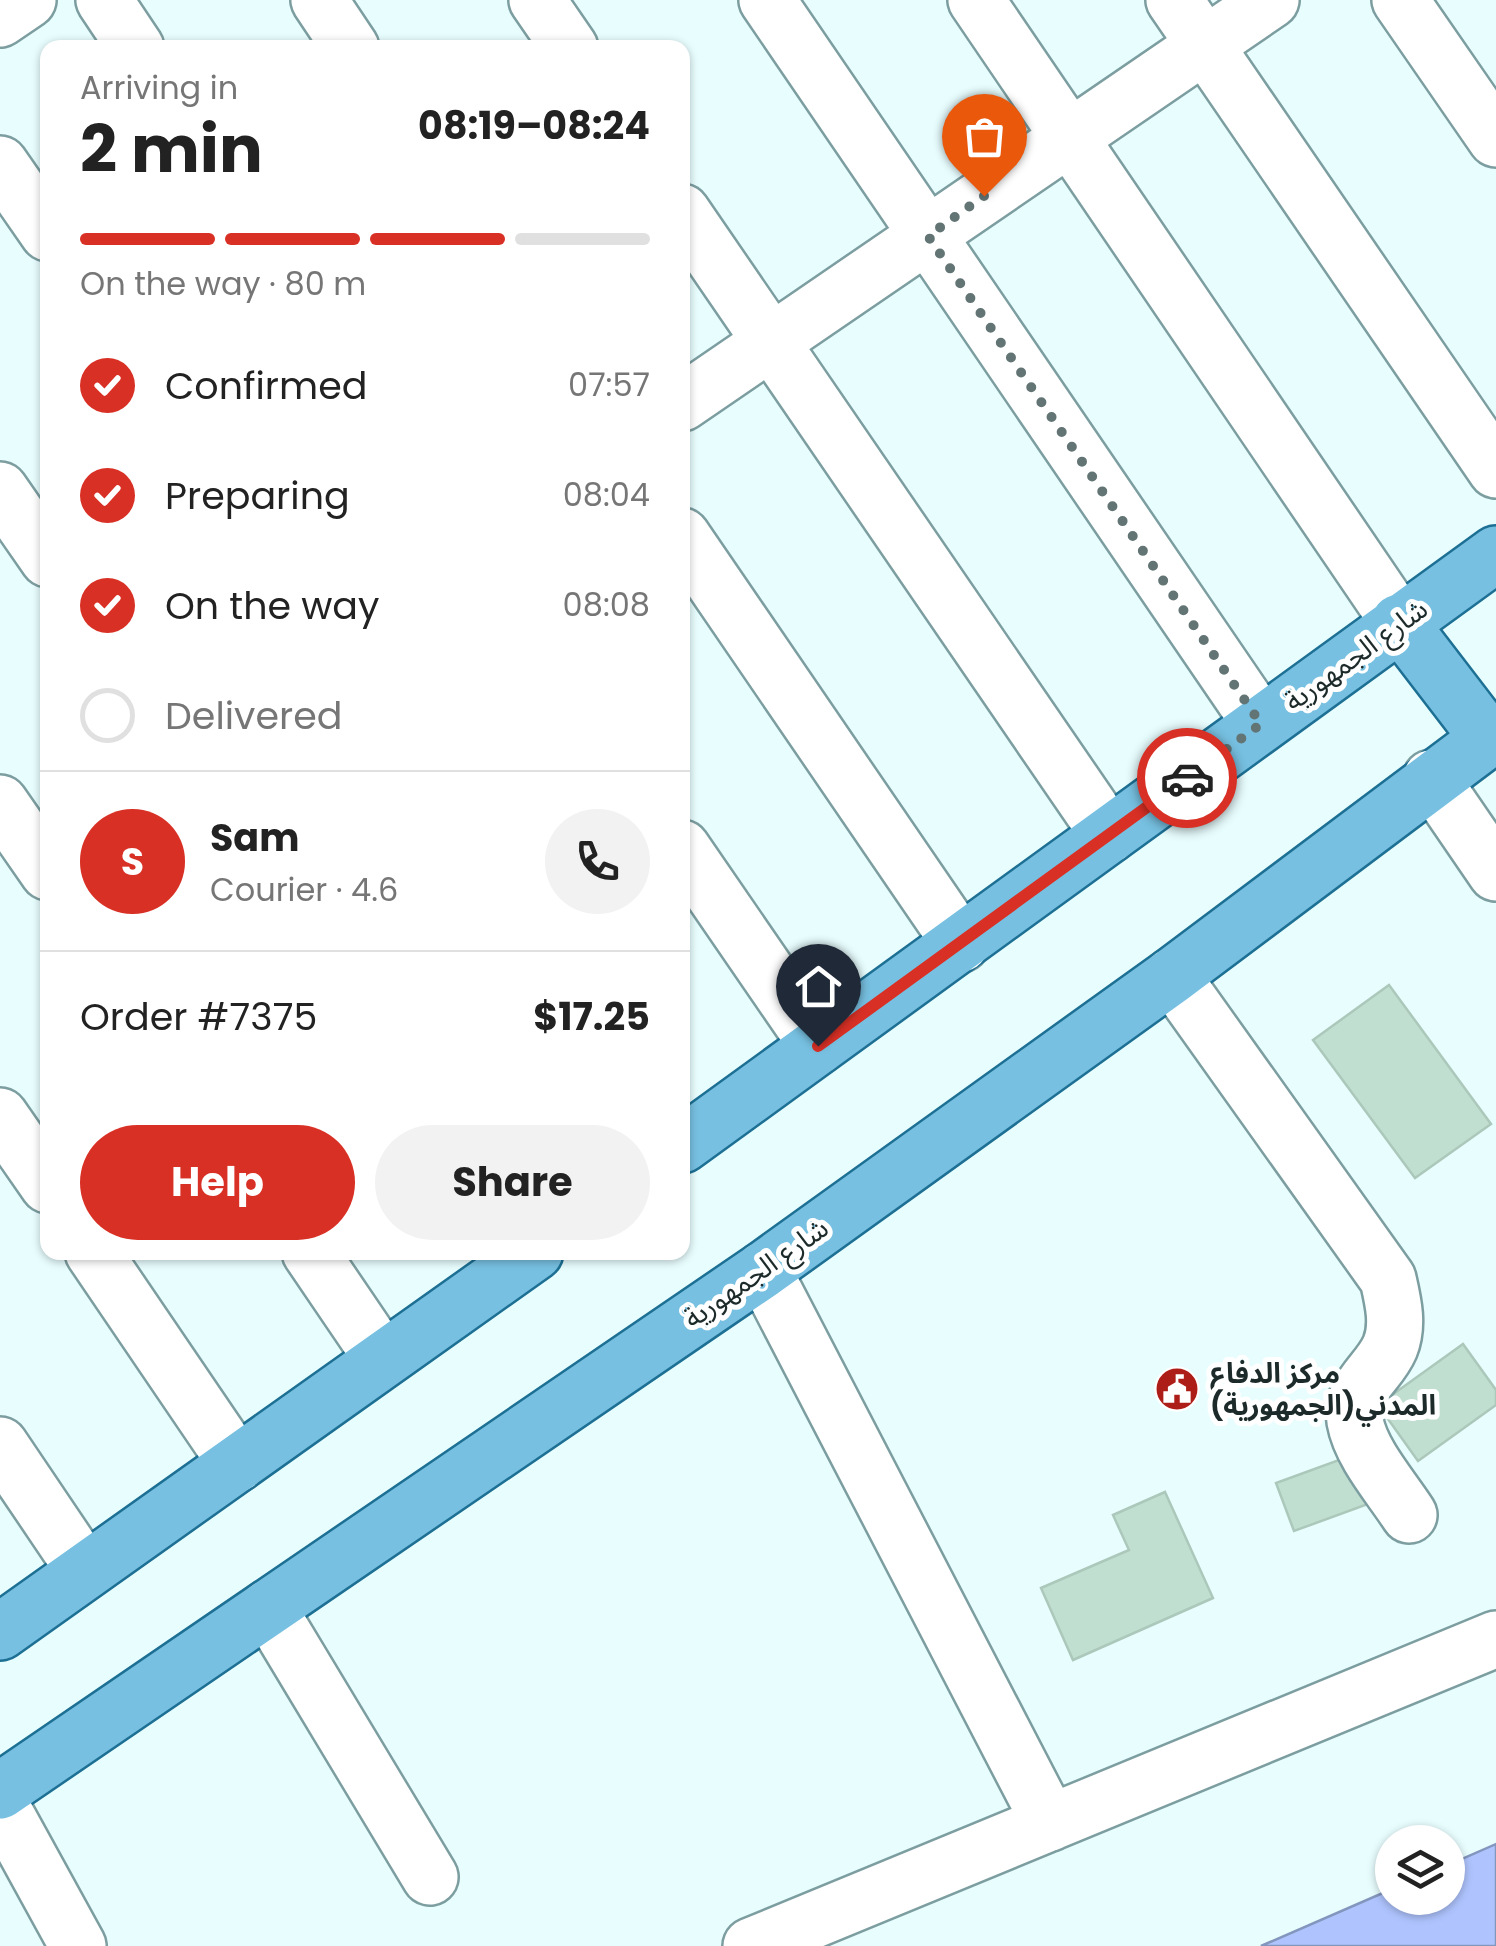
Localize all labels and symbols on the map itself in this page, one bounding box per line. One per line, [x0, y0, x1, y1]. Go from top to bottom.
pin [942, 94, 1027, 197]
street label: شارع الجمهورية [1276, 590, 1436, 721]
courier [1137, 728, 1237, 828]
pin [776, 944, 861, 1047]
street label: شارع الجمهورية [676, 1209, 837, 1338]
place label: مركز الدفاع المدني(الجمهورية) [1210, 1354, 1436, 1427]
public building icon: مركز الدفاع المدني(الجمهورية) [1154, 1366, 1200, 1412]

